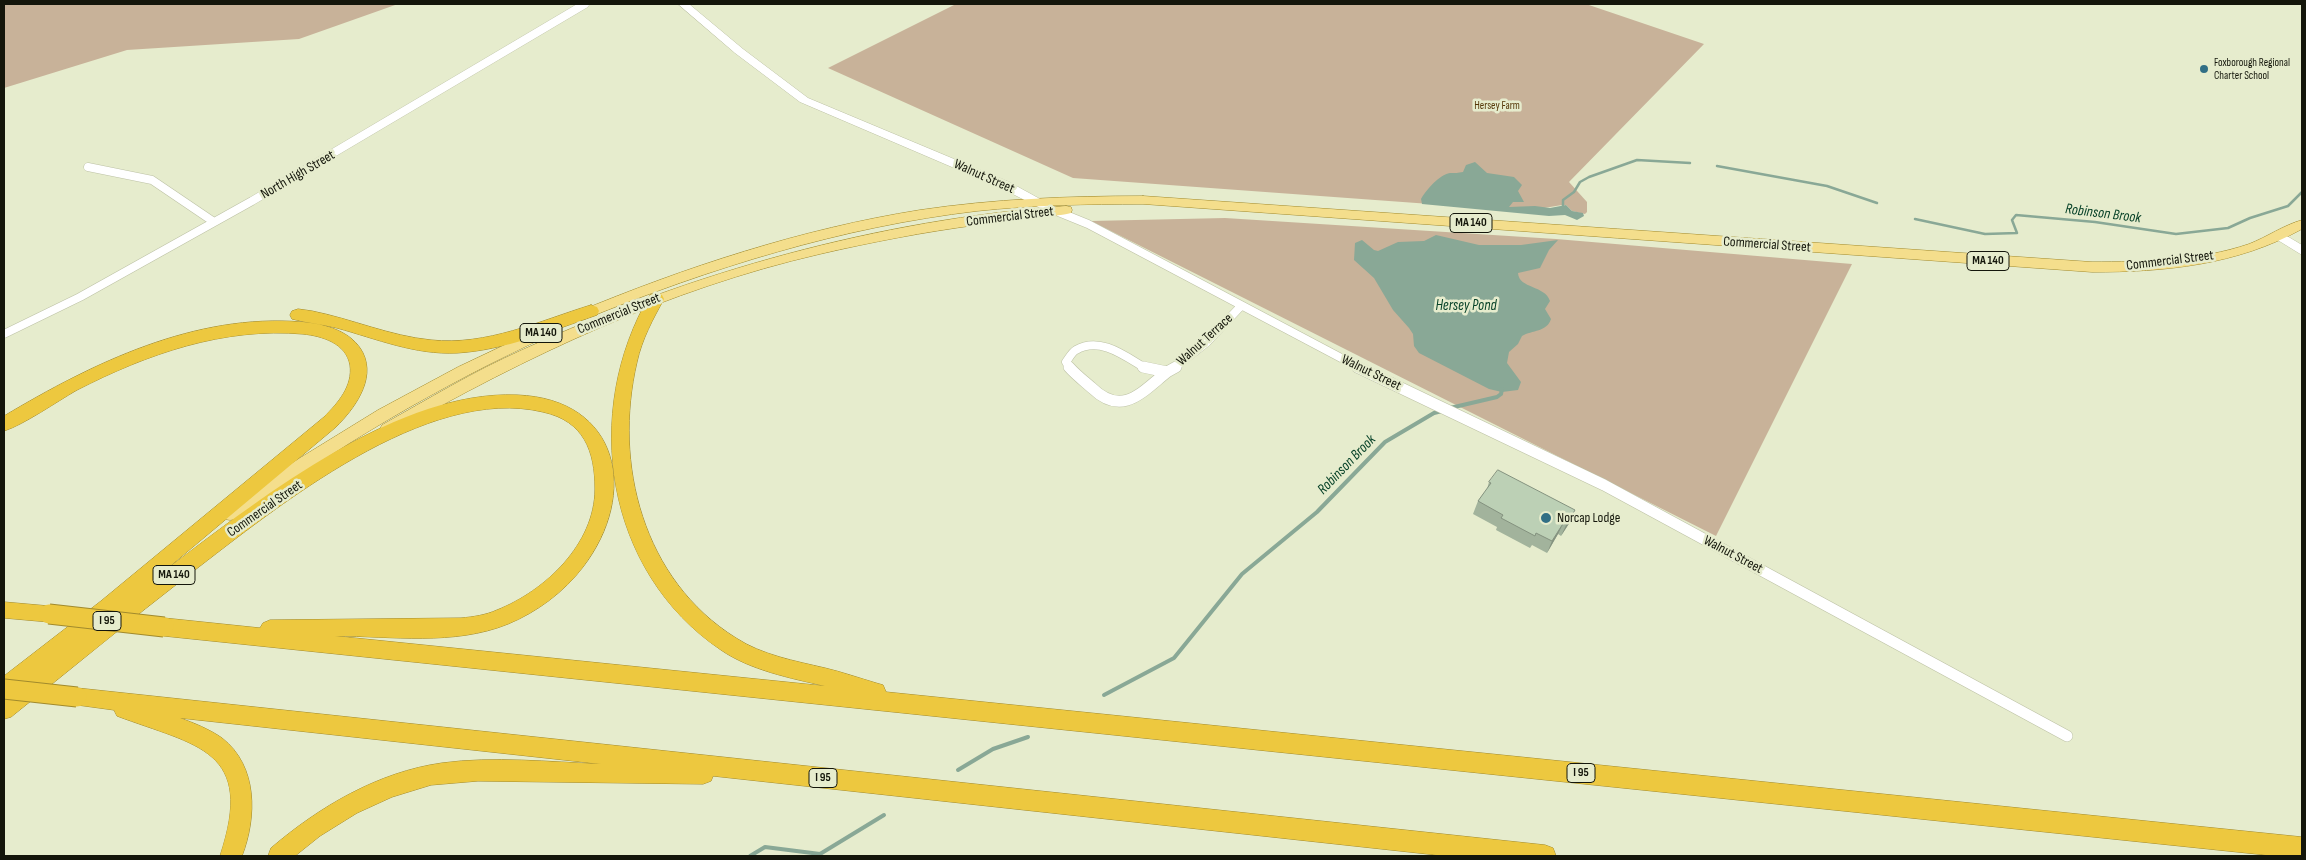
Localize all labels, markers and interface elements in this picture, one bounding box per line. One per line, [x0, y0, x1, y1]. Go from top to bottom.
place label: Foxborough Regional Charter School [2214, 56, 2290, 82]
marker: Foxborough Regional Charter School [2198, 63, 2210, 75]
park label: Hersey Farm [1474, 99, 1520, 113]
street label: North High Street [258, 147, 338, 203]
street label: Walnut Street [951, 156, 1017, 198]
water label: Robinson Brook [2064, 200, 2142, 228]
street label: Commercial Street [965, 203, 1055, 231]
road number: MA 140 [1450, 214, 1492, 232]
street label: Commercial Street [1723, 234, 1811, 256]
street label: Commercial Street [2125, 247, 2215, 275]
road number: MA 140 [1967, 252, 2009, 270]
street label: Commercial Street [575, 290, 663, 338]
water label: Hersey Pond [1435, 297, 1497, 315]
street label: Walnut Terrace [1173, 310, 1237, 370]
road number: MA 140 [520, 323, 562, 342]
street label: Walnut Street [1338, 351, 1404, 395]
water label: Robinson Brook [1314, 431, 1380, 499]
street label: Commercial Street [224, 477, 306, 541]
place label: Norcap Lodge [1557, 510, 1620, 526]
marker: Norcap Lodge [1539, 511, 1553, 525]
street label: Walnut Street [1701, 532, 1765, 578]
road number: MA 140 [153, 566, 195, 584]
road number: I 95 [93, 612, 121, 630]
road number: I 95 [1567, 764, 1595, 782]
road number: I 95 [809, 768, 837, 788]

